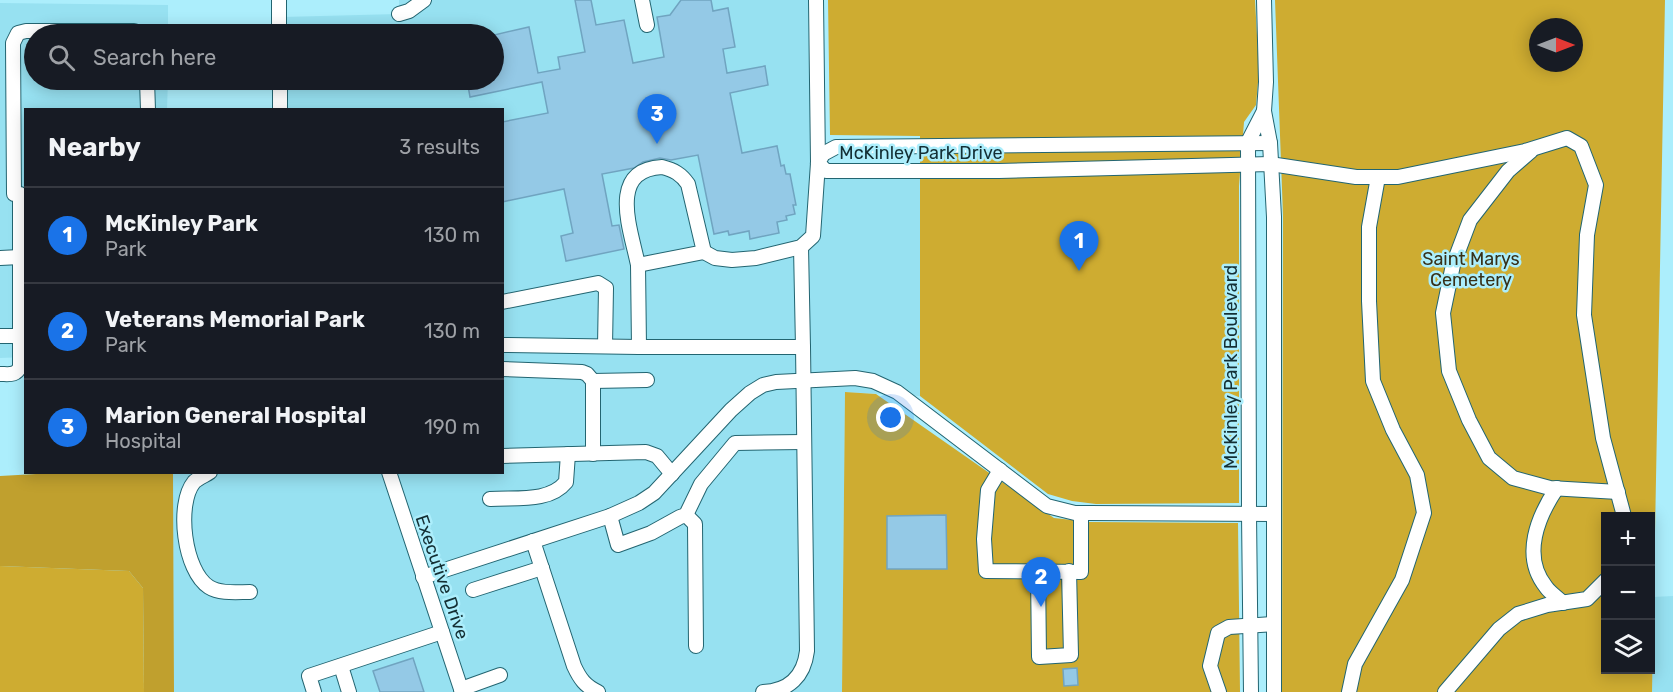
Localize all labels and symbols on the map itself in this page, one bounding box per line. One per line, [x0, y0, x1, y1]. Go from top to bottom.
north arrow [1529, 18, 1583, 72]
pin: 3 [638, 94, 676, 144]
street label: McKinley Park Drive [839, 142, 1003, 164]
pin: 1 [1060, 222, 1098, 271]
park label: Saint Marys Cemetery [1422, 248, 1520, 291]
street label: McKinley Park Boulevard [1220, 265, 1242, 469]
your location [876, 403, 905, 432]
street label: Executive Drive [410, 512, 474, 642]
pin: 2 [1022, 558, 1060, 607]

